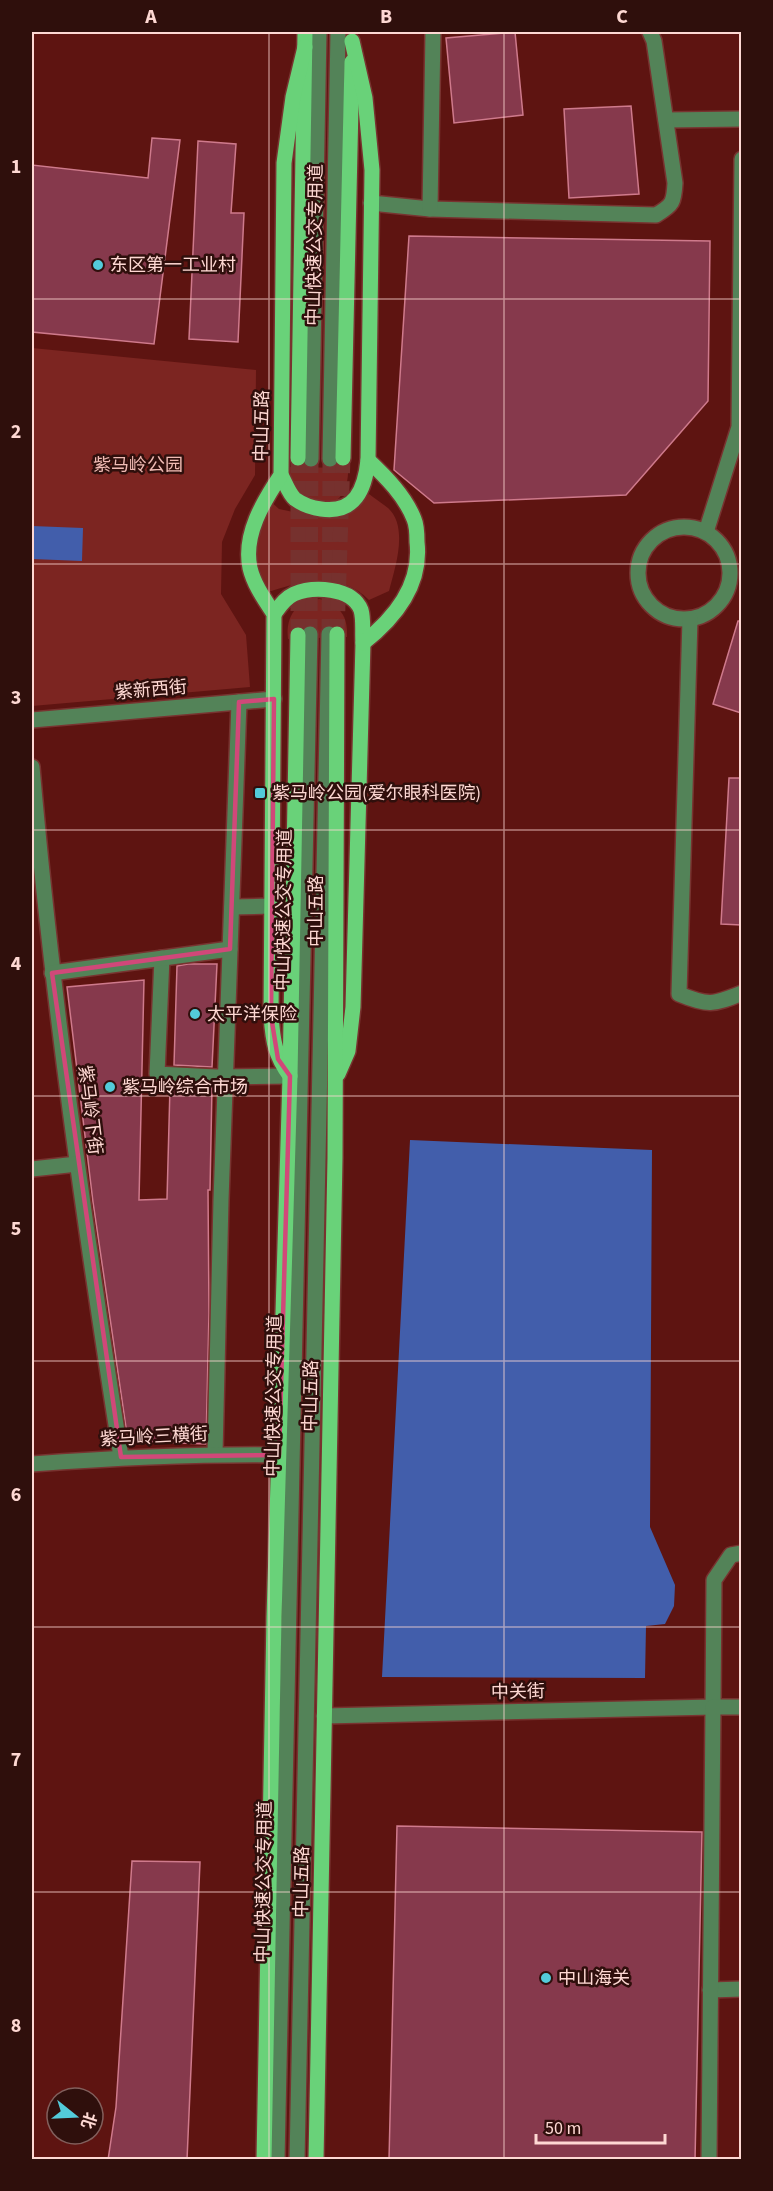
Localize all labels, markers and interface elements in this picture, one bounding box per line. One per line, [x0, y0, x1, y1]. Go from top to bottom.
text: A [144, 3, 157, 31]
text: B [380, 3, 392, 31]
text: C [616, 3, 628, 31]
text: 1 [11, 153, 21, 181]
street label: 中山快速公交专用道 [301, 164, 329, 326]
place label: 东区第一工业村 [110, 253, 236, 278]
marker: 东区第一工业村 [91, 258, 105, 272]
street label: 中山五路 [249, 390, 275, 462]
text: 2 [11, 418, 21, 446]
park label: 紫马岭公园 [93, 453, 183, 478]
street label: 紫新西街 [114, 674, 188, 706]
text: 3 [11, 684, 21, 712]
place label: 紫马岭公园(爱尔眼科医院) [272, 781, 481, 806]
marker: 紫马岭公园(爱尔眼科医院) [253, 786, 267, 800]
street label: 中山快速公交专用道 [270, 829, 298, 991]
street label: 中山五路 [304, 875, 329, 947]
text: 4 [11, 950, 22, 978]
place label: 太平洋保险 [207, 1002, 297, 1027]
marker: 太平洋保险 [188, 1007, 202, 1021]
street label: 紫马岭下街 [72, 1064, 108, 1156]
place label: 紫马岭综合市场 [122, 1075, 248, 1100]
marker: 紫马岭综合市场 [103, 1080, 117, 1094]
text: 5 [11, 1215, 21, 1243]
street label: 中山快速公交专用道 [260, 1315, 288, 1477]
street label: 中山五路 [298, 1360, 324, 1432]
street label: 紫马岭三横街 [99, 1422, 209, 1452]
text: 6 [11, 1481, 21, 1509]
street label: 中关街 [491, 1679, 545, 1705]
text: 7 [11, 1746, 21, 1774]
street label: 中山快速公交专用道 [250, 1801, 278, 1963]
street label: 中山五路 [289, 1846, 315, 1918]
place label: 中山海关 [558, 1966, 630, 1991]
marker: 中山海关 [539, 1971, 553, 1985]
text: 8 [11, 2012, 21, 2040]
north arrow [45, 2086, 105, 2146]
scale bar [536, 2107, 665, 2145]
text: 北 [75, 2109, 101, 2131]
text: 50 m [545, 2116, 581, 2141]

